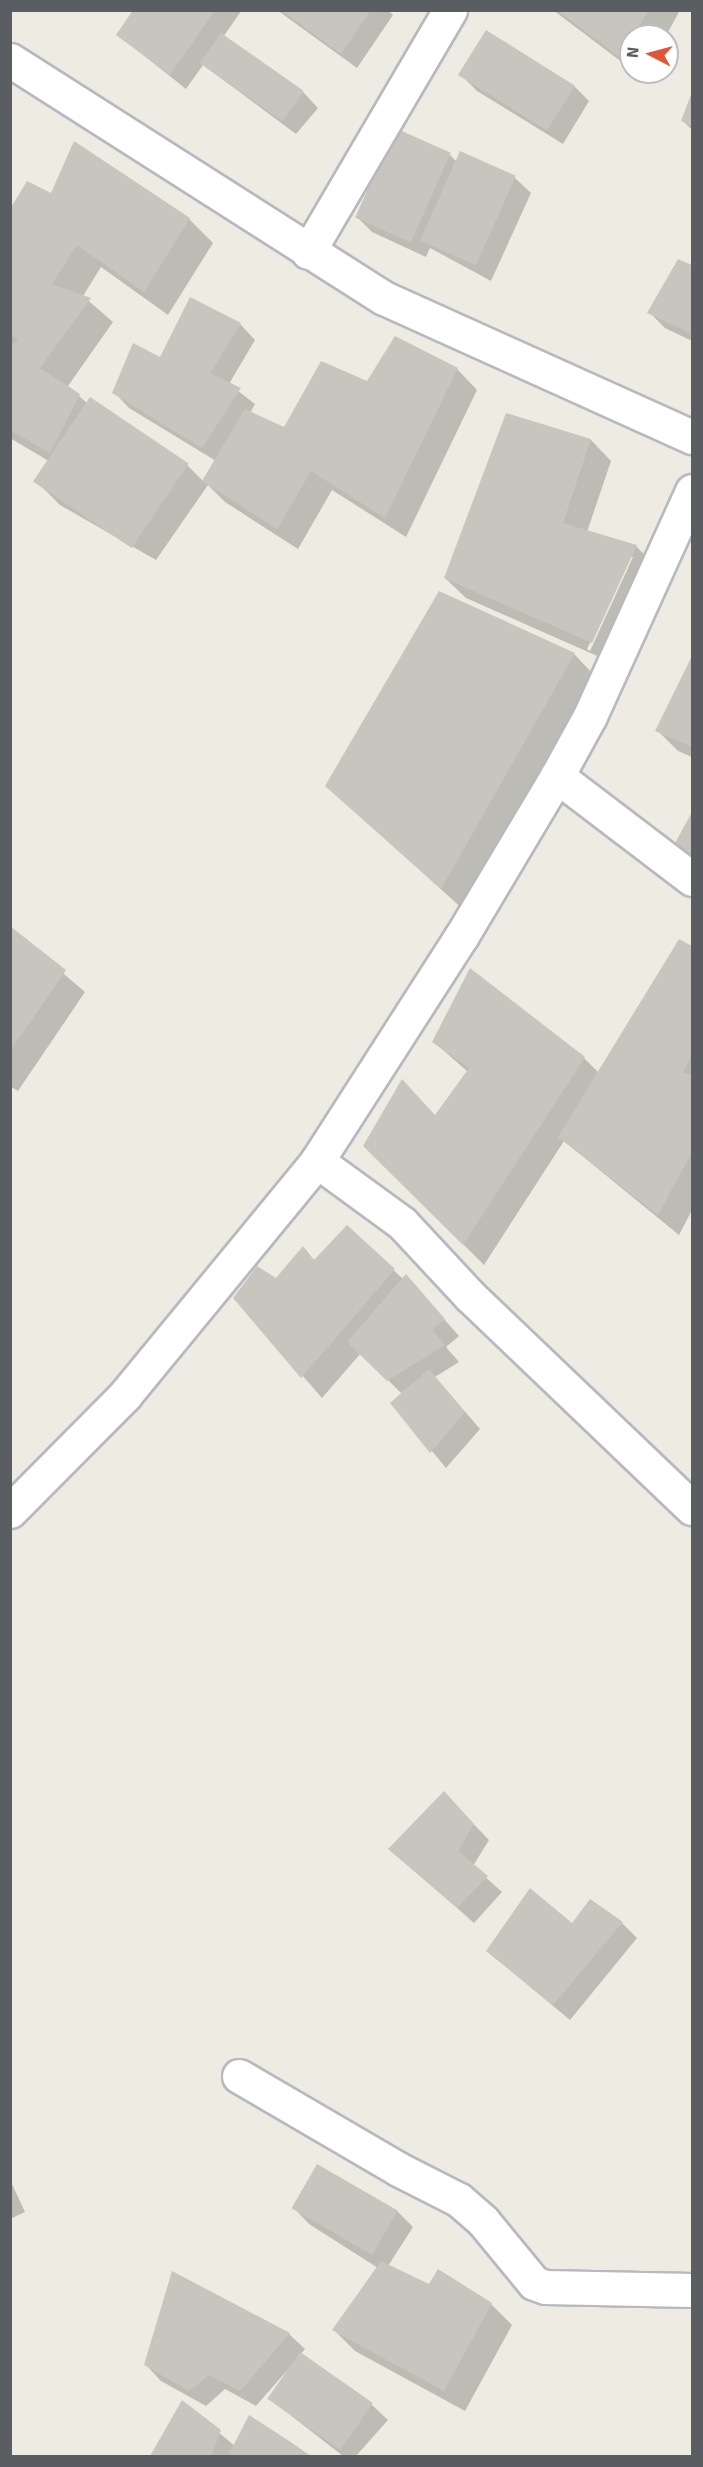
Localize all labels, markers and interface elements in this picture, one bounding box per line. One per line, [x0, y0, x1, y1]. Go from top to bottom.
north arrow [619, 24, 679, 84]
text: N [623, 46, 644, 59]

